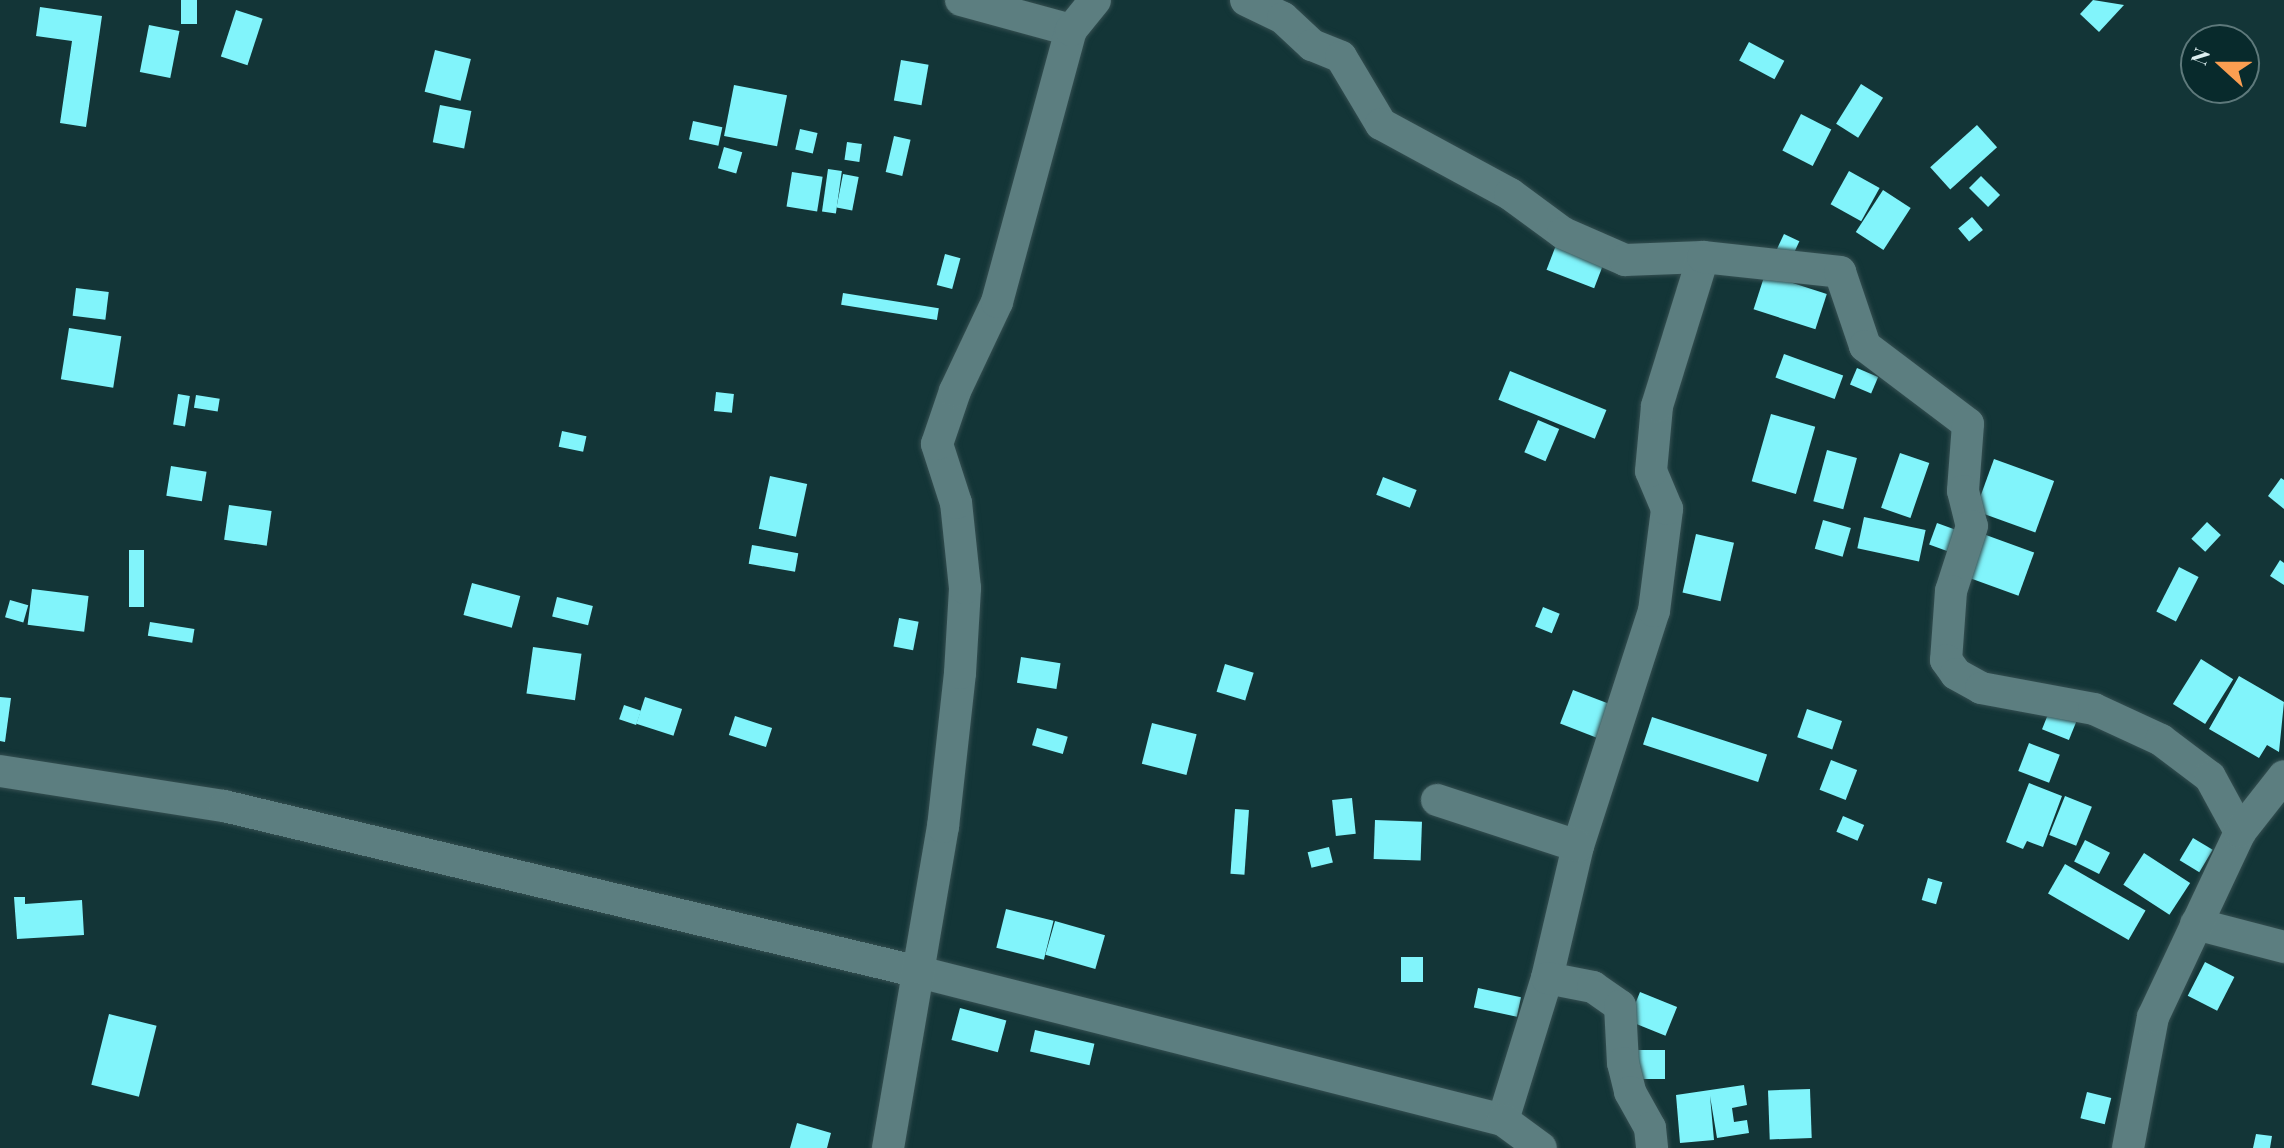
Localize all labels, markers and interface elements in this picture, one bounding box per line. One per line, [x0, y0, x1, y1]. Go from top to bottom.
north arrow [2180, 24, 2260, 104]
text: N [2183, 43, 2216, 69]

